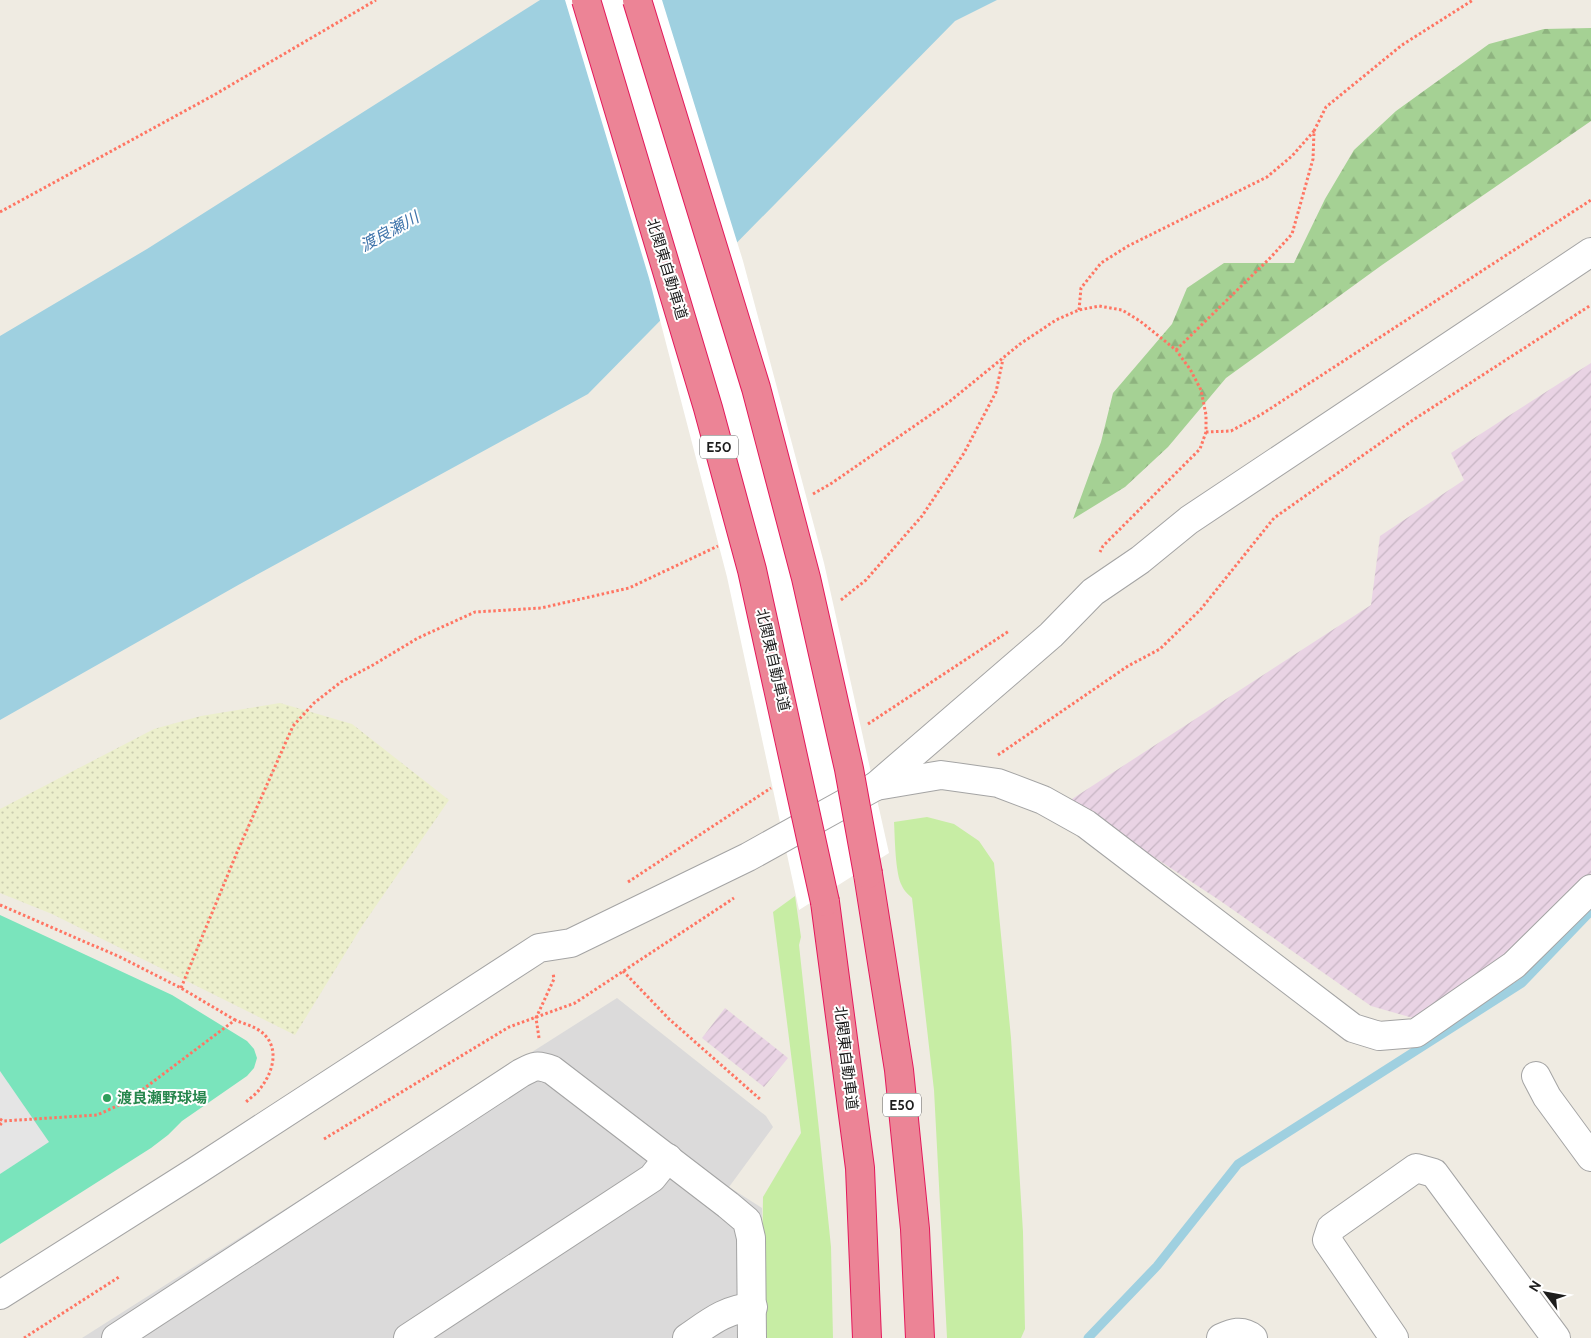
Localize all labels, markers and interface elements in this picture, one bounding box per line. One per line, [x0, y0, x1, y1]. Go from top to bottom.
water label: 渡良瀬川 [357, 207, 424, 255]
street label: 北関東自動車道 [643, 216, 691, 322]
road number: E50 [700, 436, 738, 458]
street label: 北関東自動車道 [752, 607, 794, 713]
street label: 北関東自動車道 [831, 1005, 861, 1111]
place label: 渡良瀬野球場 [117, 1089, 207, 1107]
marker: 渡良瀬野球場 [101, 1092, 113, 1104]
road number: E50 [883, 1094, 921, 1116]
north arrow [1521, 1268, 1571, 1318]
text: N [1525, 1277, 1545, 1295]

